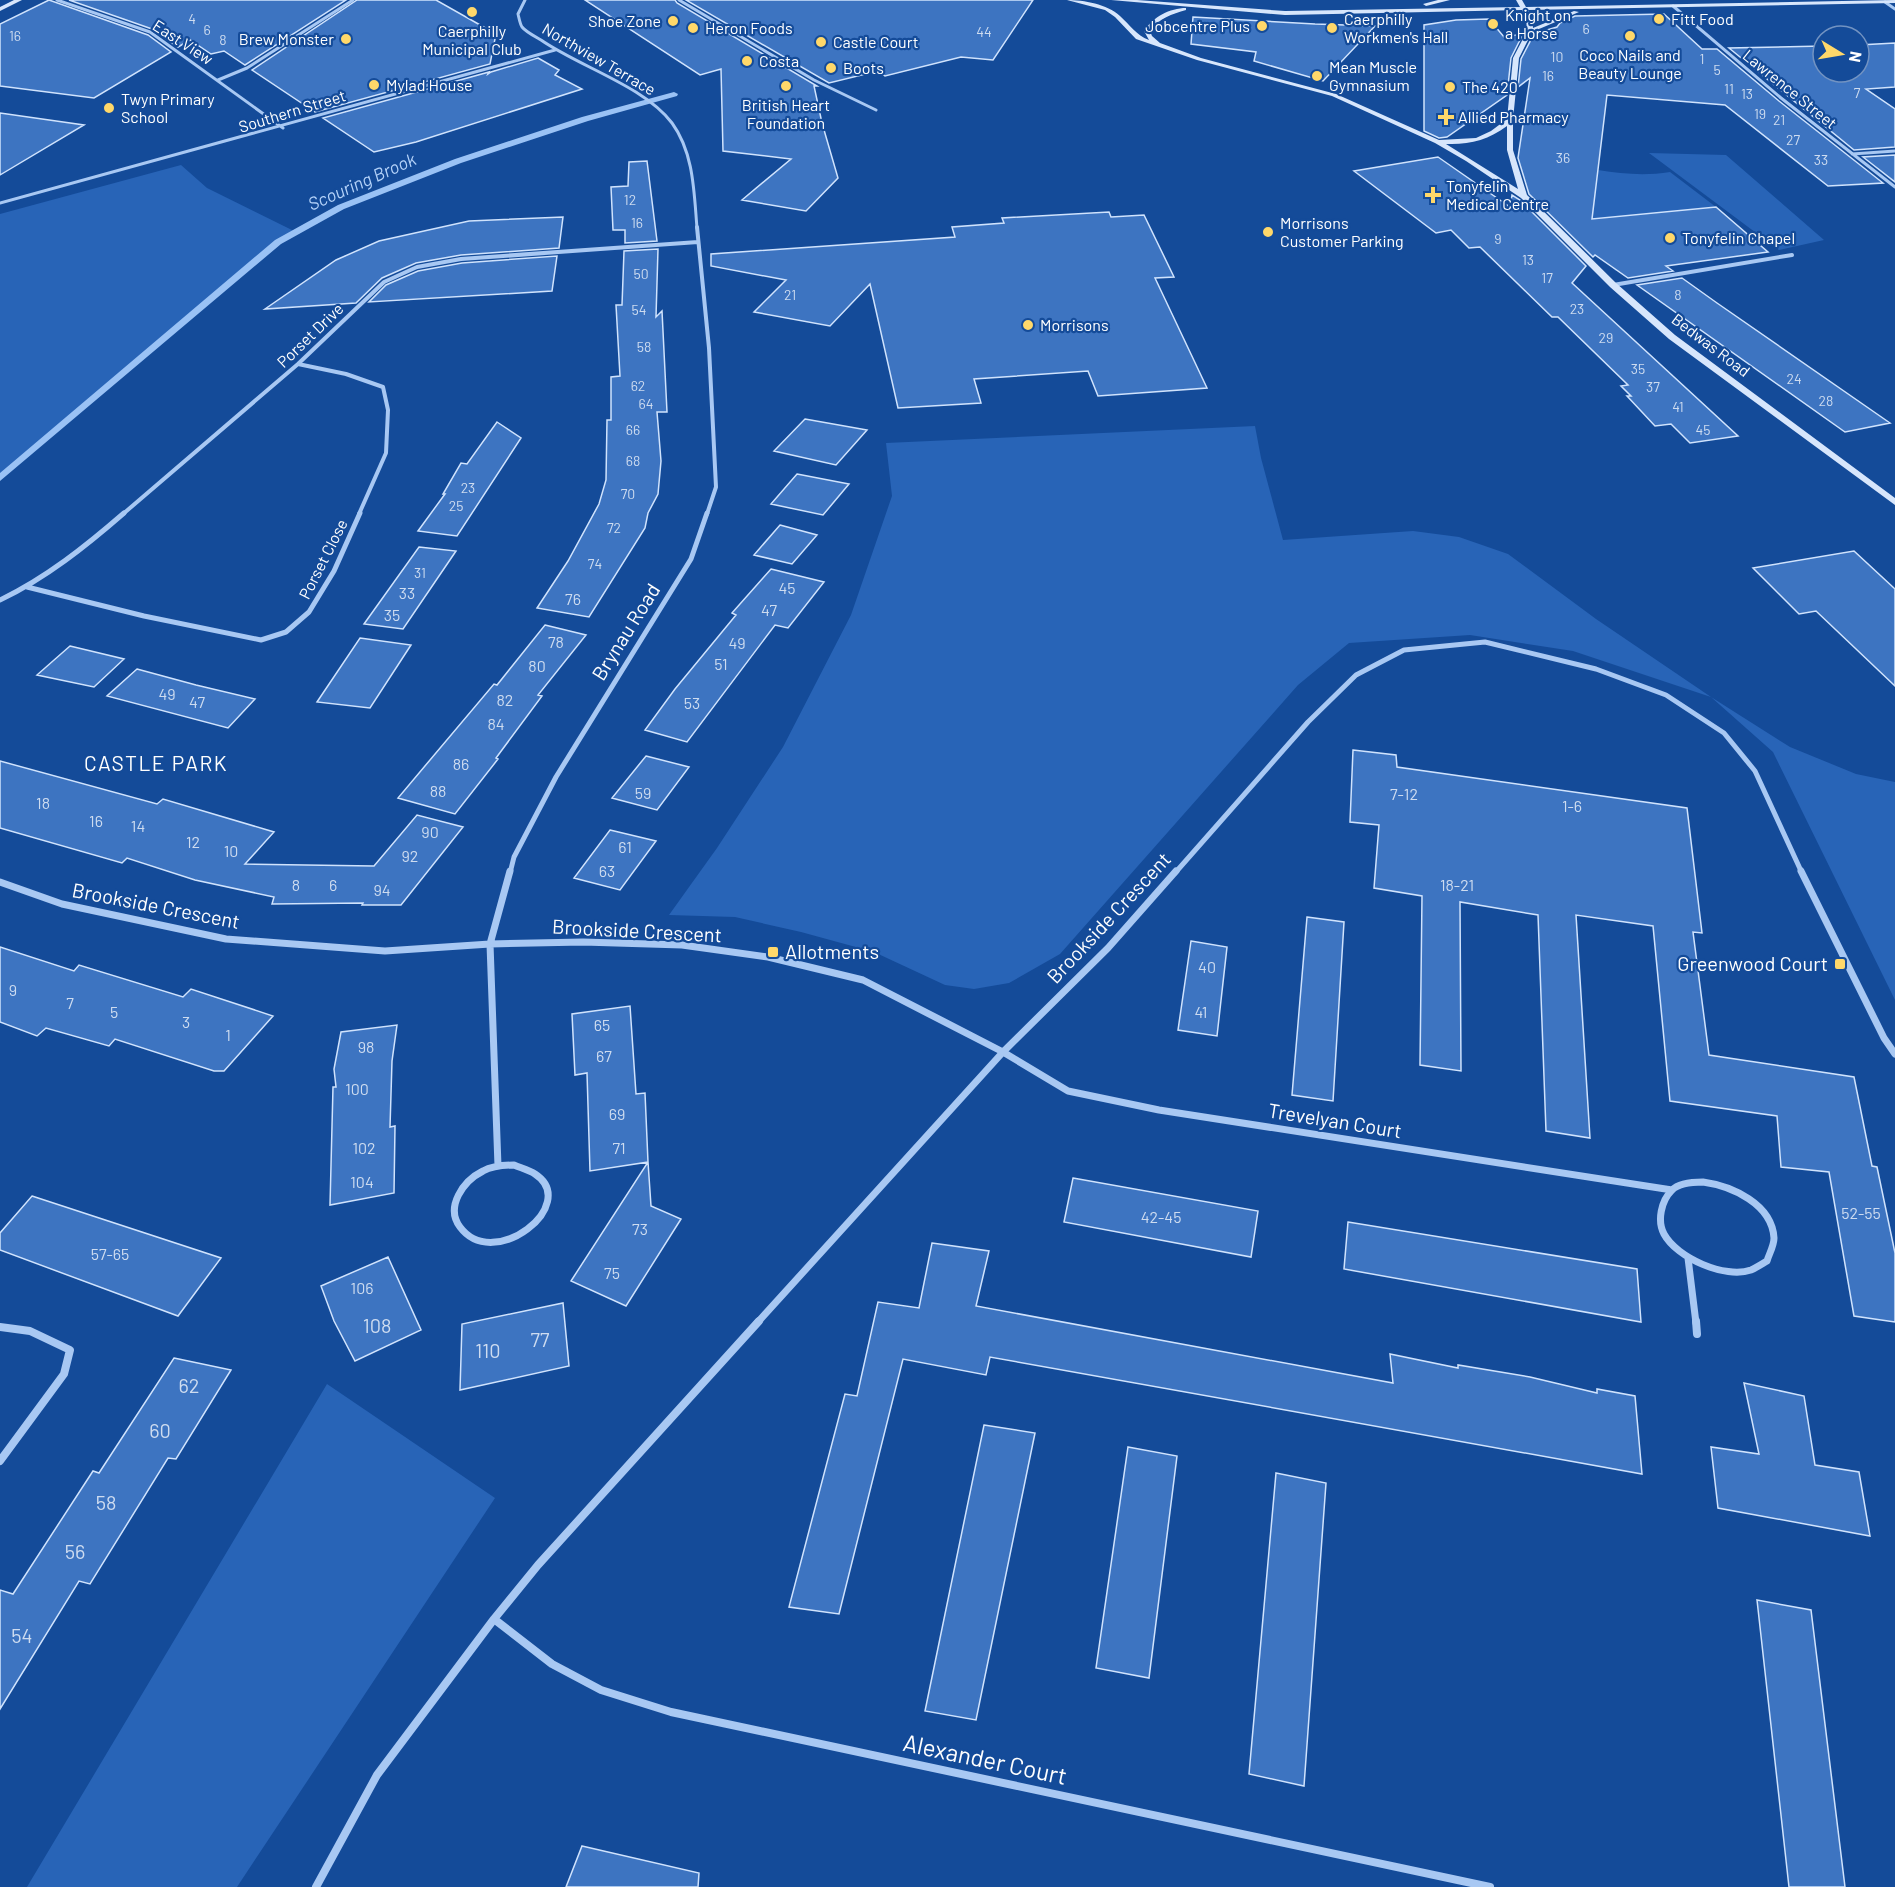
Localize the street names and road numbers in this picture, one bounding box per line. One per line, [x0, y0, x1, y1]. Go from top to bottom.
street label: East View [150, 15, 217, 68]
street label: Northview Terrace [539, 18, 659, 99]
street label: Lawrence Street [1740, 45, 1841, 132]
street label: Southern Street [236, 85, 348, 136]
street label: Porset Drive [273, 298, 347, 371]
street label: Bedwas Road [1668, 309, 1754, 380]
street label: Porset Close [294, 516, 351, 602]
street label: Brynau Road [586, 579, 664, 684]
street label: Brookside Crescent [1041, 847, 1175, 988]
street label: Brookside Crescent [70, 877, 242, 933]
street label: Brookside Crescent [551, 914, 723, 946]
street label: Trevelyan Court [1267, 1098, 1404, 1142]
street label: Alexander Court [901, 1727, 1070, 1790]

